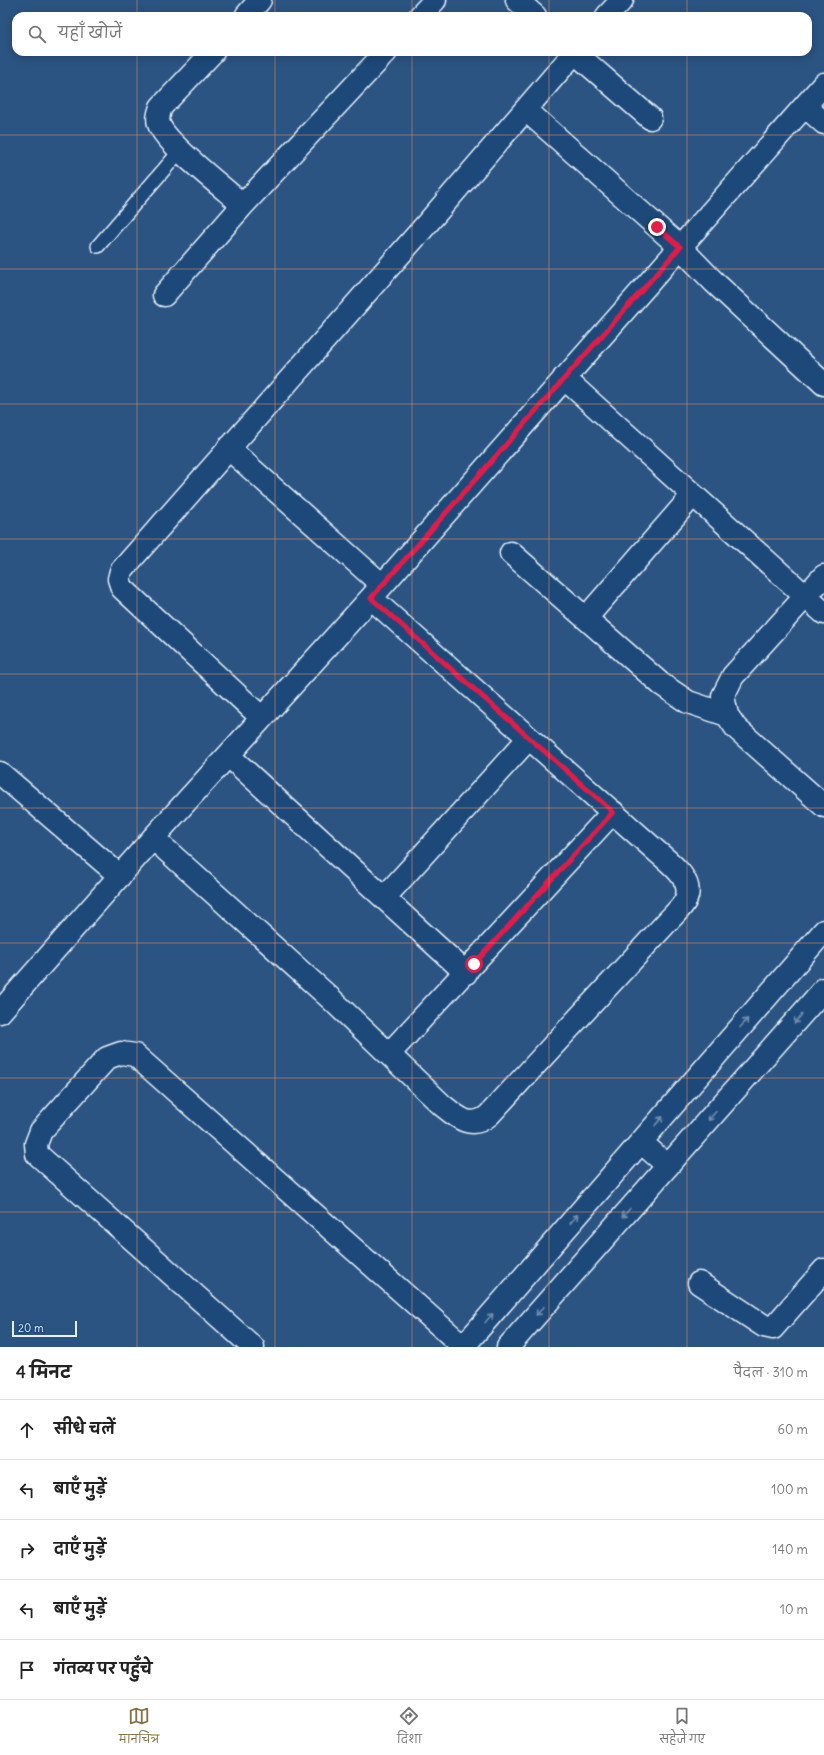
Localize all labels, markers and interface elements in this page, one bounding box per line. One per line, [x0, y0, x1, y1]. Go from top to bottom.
search box [12, 12, 812, 56]
icon: search [26, 23, 48, 45]
text: यहाँ खोजें [58, 23, 122, 42]
route end [648, 218, 666, 236]
route start [465, 955, 483, 973]
one-way arrow [794, 1013, 803, 1024]
one-way arrow [740, 1018, 749, 1028]
one-way arrow [708, 1111, 717, 1121]
one-way arrow [655, 1116, 664, 1127]
one-way arrow [622, 1208, 631, 1218]
one-way arrow [569, 1215, 578, 1225]
one-way arrow [535, 1305, 544, 1316]
one-way arrow [484, 1312, 493, 1323]
scale bar [12, 1319, 77, 1338]
text: 20 m [18, 1321, 44, 1335]
text: 4 मिनट [16, 1361, 71, 1383]
text: पैदल · 310 m [733, 1364, 808, 1381]
icon: ahead [16, 1419, 38, 1441]
text: सीधे चलें [54, 1419, 115, 1438]
text: 60 m [777, 1421, 808, 1438]
icon: left [16, 1479, 38, 1501]
text: बाएँ मुड़ें [54, 1479, 106, 1498]
text: 100 m [771, 1481, 808, 1498]
icon: right [16, 1539, 38, 1561]
text: दाएँ मुड़ें [54, 1539, 106, 1558]
text: 140 m [772, 1541, 808, 1558]
icon: left [16, 1599, 38, 1621]
text: बाएँ मुड़ें [54, 1599, 106, 1618]
text: 10 m [780, 1601, 808, 1618]
icon: arrive [16, 1659, 38, 1681]
text: गंतव्य पर पहुँचे [54, 1659, 152, 1678]
tab: मानचित्र [119, 1705, 159, 1751]
tab: दिशा [397, 1705, 422, 1751]
tab: सहेजे गए [660, 1705, 705, 1751]

